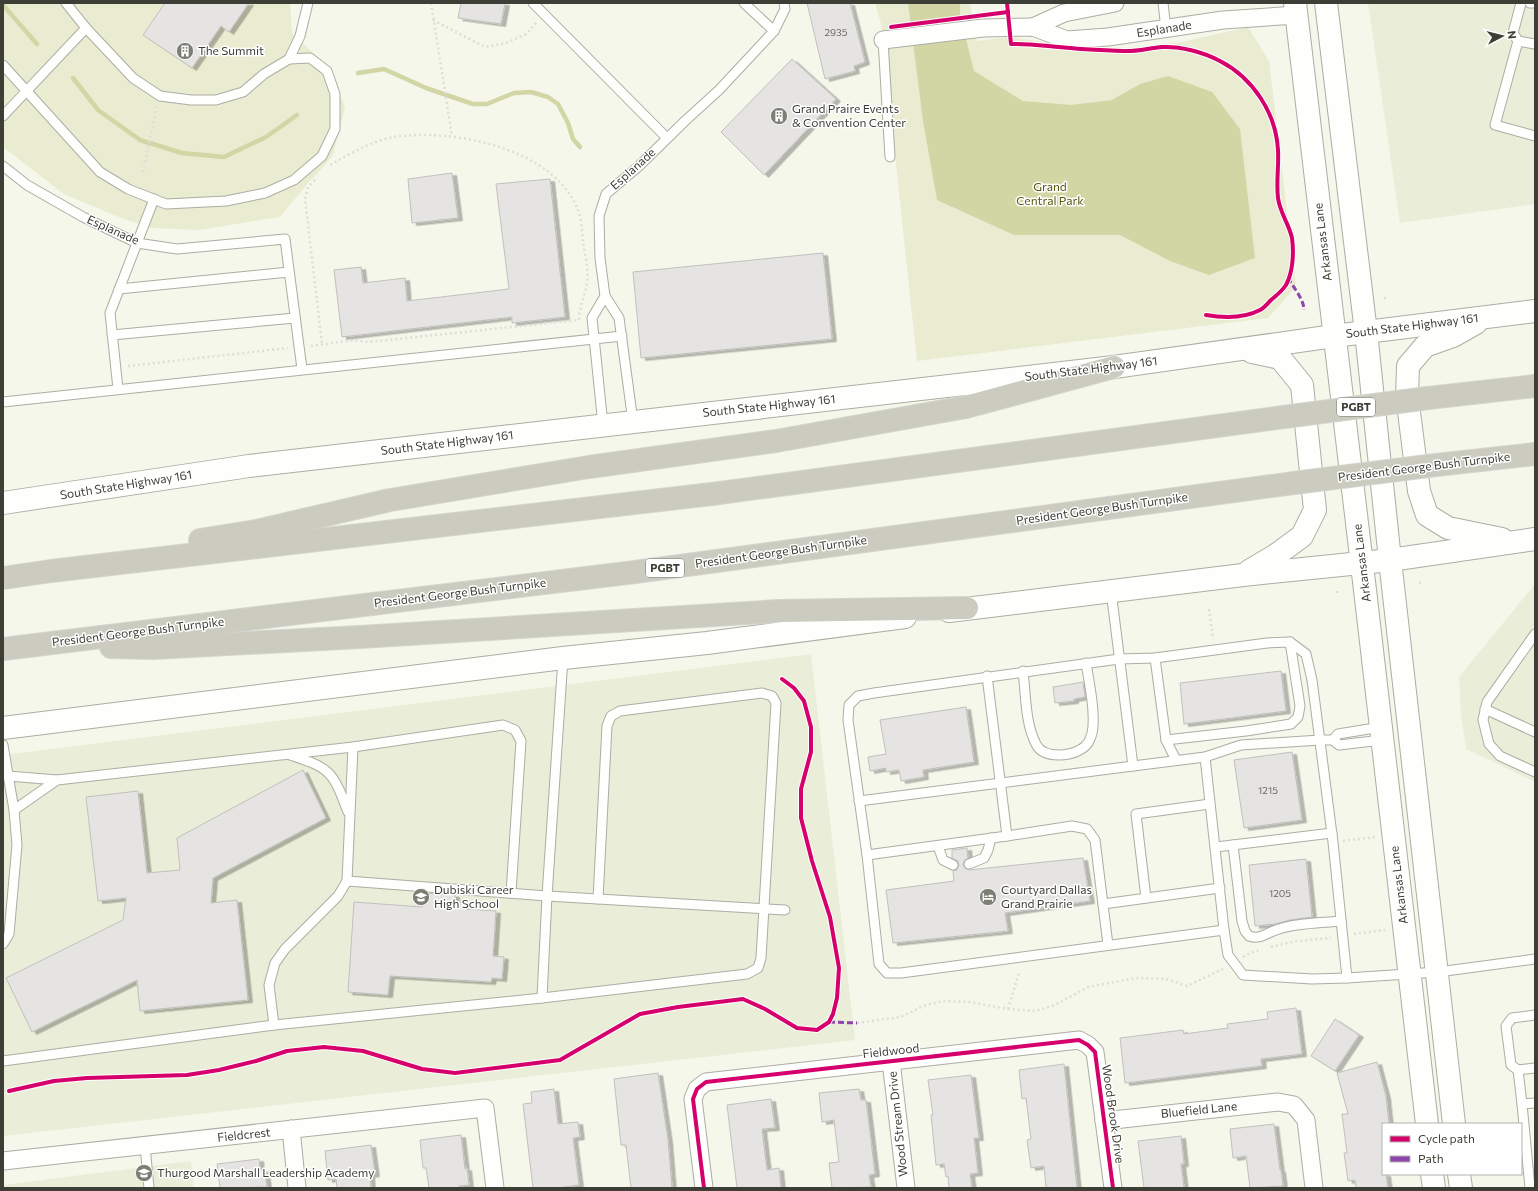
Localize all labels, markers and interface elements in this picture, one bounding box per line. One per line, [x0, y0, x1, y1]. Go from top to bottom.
north arrow [1482, 16, 1522, 56]
street label: Esplanade [1135, 17, 1192, 39]
house number: 2935 [824, 26, 848, 38]
text: N [1505, 30, 1519, 40]
building icon: The Summit [175, 41, 195, 61]
place label: The Summit [198, 43, 264, 57]
place label: Grand Praire Events & Convention Center [792, 101, 906, 129]
building icon: Grand Praire Events & Convention Center [769, 106, 789, 126]
street label: Esplanade [607, 145, 658, 192]
park label: Grand Central Park [1016, 179, 1084, 207]
street label: Arkansas Lane [1310, 202, 1334, 282]
street label: Esplanade [85, 211, 142, 247]
street label: South State Highway 161 [1345, 310, 1479, 340]
street label: South State Highway 161 [1024, 353, 1158, 383]
street label: South State Highway 161 [702, 391, 836, 419]
road number: PGBT [1337, 398, 1375, 416]
street label: South State Highway 161 [380, 427, 514, 457]
street label: President George Bush Turnpike [1337, 448, 1511, 484]
street label: South State Highway 161 [59, 467, 193, 501]
street label: President George Bush Turnpike [1015, 489, 1189, 527]
street label: Arkansas Lane [1349, 523, 1373, 603]
street label: President George Bush Turnpike [694, 532, 868, 570]
road number: PGBT [646, 559, 684, 577]
street label: President George Bush Turnpike [373, 574, 547, 610]
street label: President George Bush Turnpike [51, 613, 225, 649]
house number: 1215 [1258, 784, 1278, 796]
street label: Arkansas Lane [1386, 845, 1410, 925]
place label: Dubiski Career High School [434, 882, 514, 910]
place label: Courtyard Dallas Grand Prairie [1001, 882, 1092, 910]
school or university icon: Dubiski Career High School [411, 887, 431, 907]
hotel icon: Courtyard Dallas Grand Prairie [978, 887, 998, 907]
house number: 1205 [1269, 887, 1291, 899]
street label: Fieldwood [862, 1040, 920, 1060]
street label: Wood Brook Drive [1100, 1064, 1128, 1164]
street label: Wood Stream Drive [885, 1071, 909, 1177]
street label: Bluefield Lane [1160, 1098, 1238, 1120]
legend [1382, 1123, 1522, 1175]
street label: Fieldcrest [217, 1124, 271, 1144]
text: Cycle path [1418, 1131, 1475, 1145]
text: Path [1418, 1151, 1444, 1165]
school or university icon: Thurgood Marshall Leadership Academy [134, 1163, 154, 1183]
place label: Thurgood Marshall Leadership Academy [157, 1165, 374, 1179]

